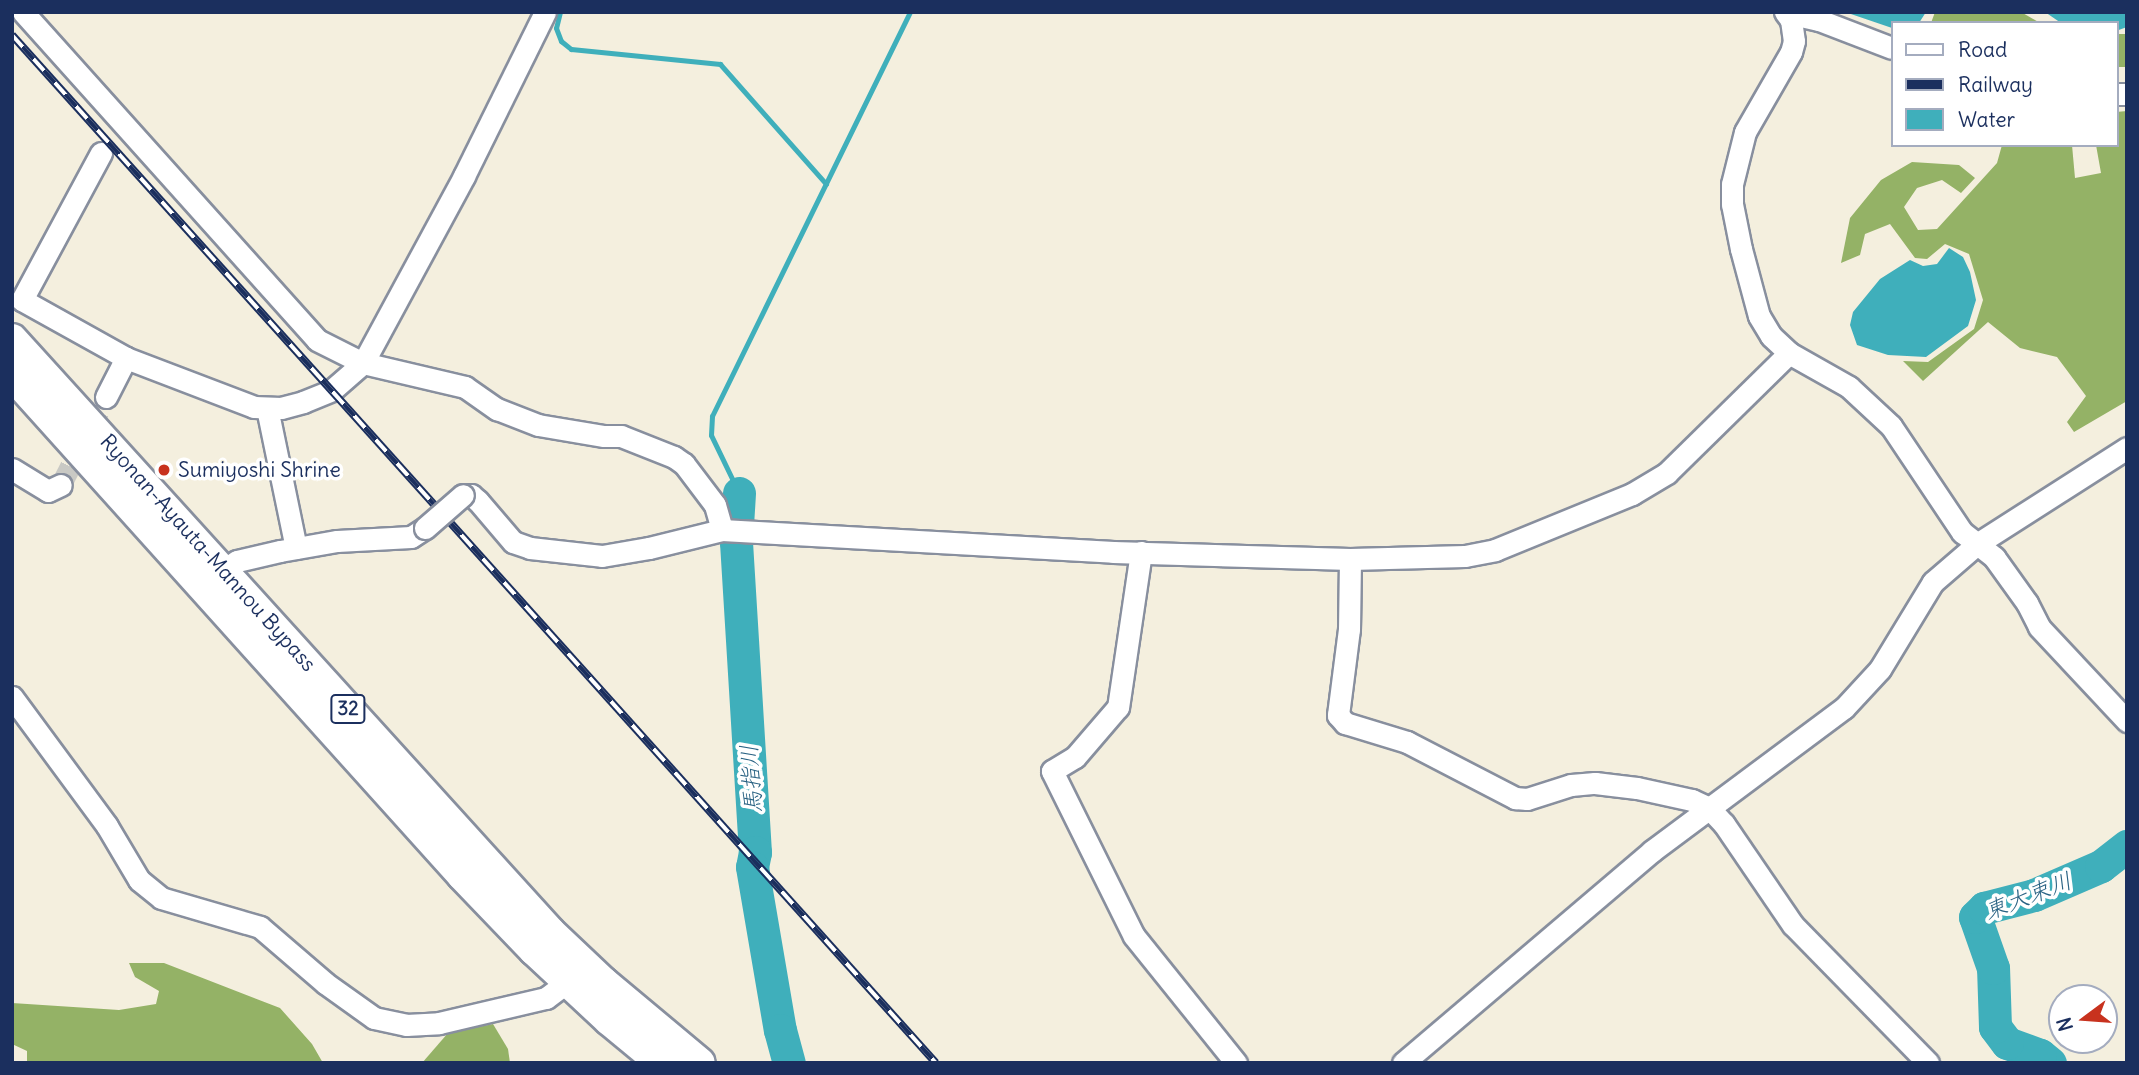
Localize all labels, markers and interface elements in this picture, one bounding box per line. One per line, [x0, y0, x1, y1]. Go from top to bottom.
legend [1890, 21, 2118, 147]
text: Road [1958, 36, 2007, 63]
text: Railway [1958, 71, 2033, 98]
text: Water [1958, 106, 2015, 133]
street label: Ryonan-Ayauta-Mannou Bypass [95, 429, 321, 677]
place label: Sumiyoshi Shrine [178, 457, 341, 483]
marker: Sumiyoshi Shrine [156, 462, 172, 478]
road number: 32 [329, 694, 367, 724]
water label: 馬指川 [735, 744, 767, 814]
water label: 東大束川 [1980, 867, 2076, 925]
north arrow [2048, 984, 2118, 1054]
text: N [2051, 1015, 2078, 1034]

